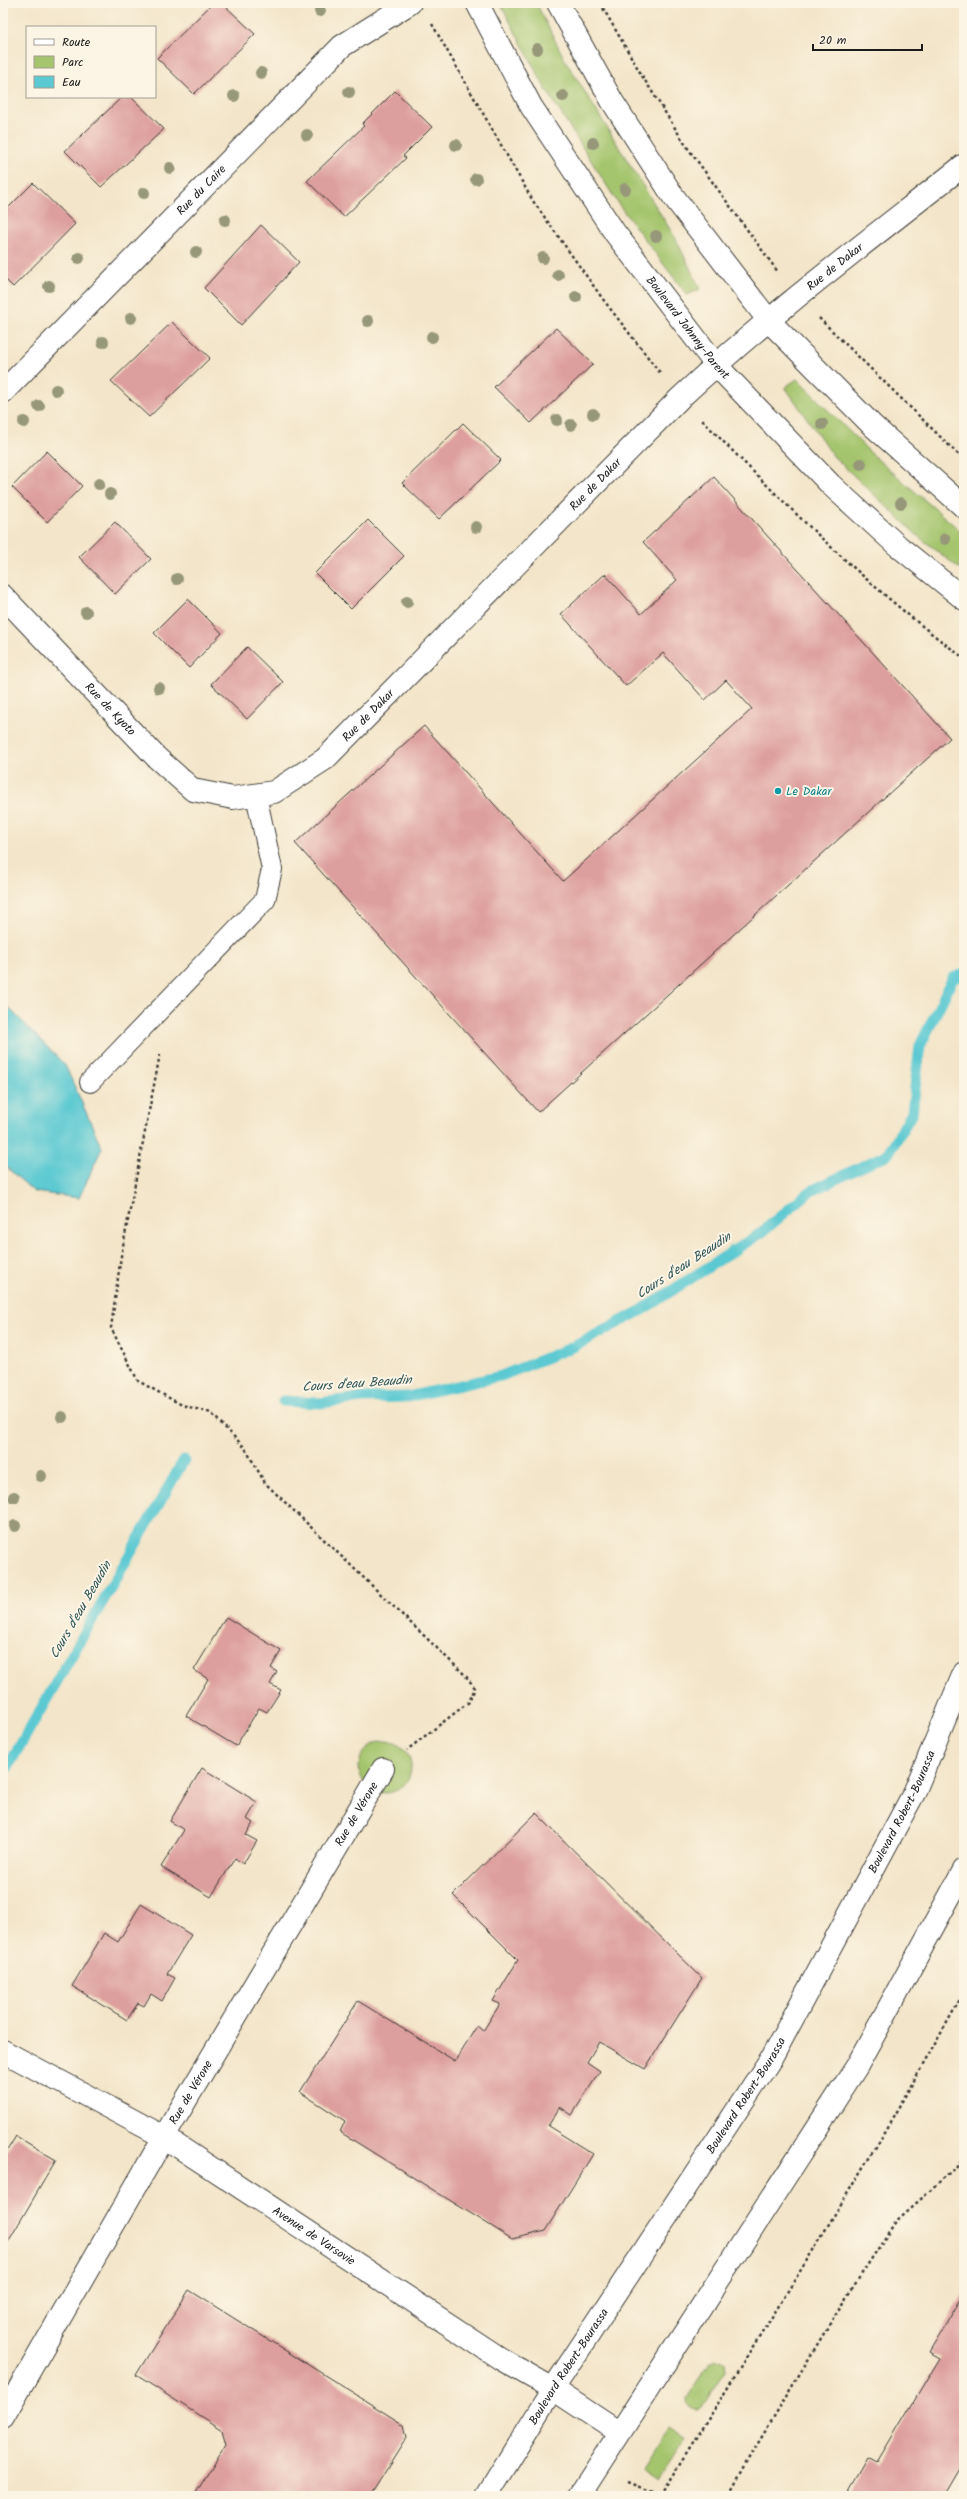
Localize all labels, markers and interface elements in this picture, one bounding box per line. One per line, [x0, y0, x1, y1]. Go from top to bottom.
legend [26, 26, 156, 98]
scale bar [813, 26, 922, 52]
text: 20 m [819, 31, 847, 50]
text: Route [62, 33, 91, 52]
text: Parc [62, 53, 83, 72]
text: Eau [62, 73, 81, 92]
street label: Rue du Caire [172, 160, 231, 220]
street label: Rue de Dakar [802, 237, 868, 295]
street label: Boulevard Johnny-Parent [641, 272, 735, 384]
street label: Rue de Dakar [565, 453, 626, 515]
street label: Rue de Kyoto [80, 678, 141, 740]
street label: Rue de Dakar [337, 684, 399, 746]
place label: Le Dakar [786, 782, 832, 801]
marker: Le Dakar [773, 786, 783, 796]
water label: Cours d'eau Beaudin [632, 1227, 737, 1305]
water label: Cours d'eau Beaudin [302, 1370, 414, 1398]
water label: Cours d'eau Beaudin [44, 1556, 118, 1663]
street label: Boulevard Robert-Bourassa [863, 1747, 940, 1877]
street label: Rue de Vérone [330, 1778, 383, 1850]
street label: Boulevard Robert-Bourassa [701, 2033, 791, 2158]
street label: Rue de Vérone [164, 2056, 218, 2128]
street label: Avenue de Varsovie [268, 2201, 360, 2270]
street label: Boulevard Robert-Bourassa [524, 2304, 613, 2428]

